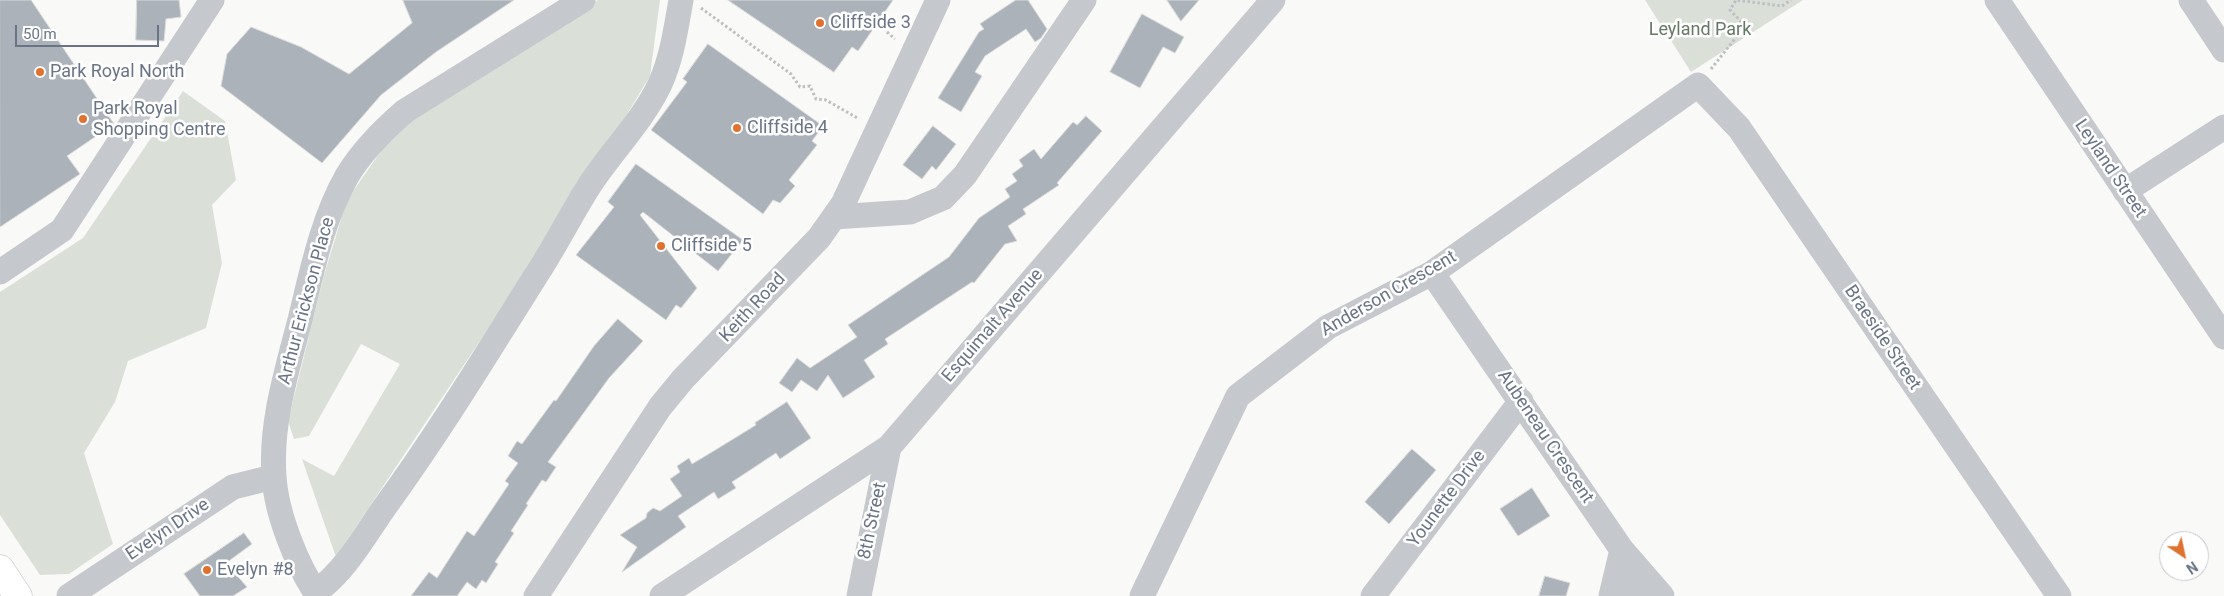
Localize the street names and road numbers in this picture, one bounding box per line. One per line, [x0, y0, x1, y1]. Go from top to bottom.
street label: Leyland Street [2069, 116, 2151, 222]
street label: Arthur Erickson Place [274, 215, 340, 387]
street label: Anderson Crescent [1317, 246, 1461, 342]
street label: Esquimalt Avenue [938, 265, 1048, 387]
street label: Keith Road [716, 269, 790, 347]
street label: Braeside Street [1839, 282, 1925, 394]
street label: Aubeneau Crescent [1492, 366, 1598, 508]
street label: Younette Drive [1403, 446, 1491, 552]
street label: 8th Street [854, 481, 892, 561]
street label: Evelyn Drive [122, 494, 214, 566]

